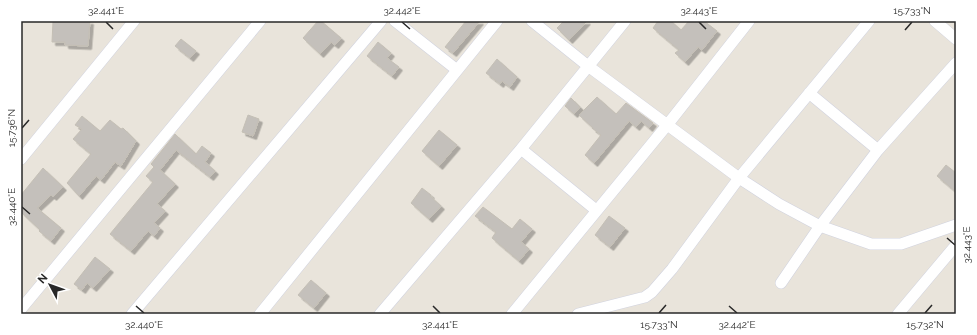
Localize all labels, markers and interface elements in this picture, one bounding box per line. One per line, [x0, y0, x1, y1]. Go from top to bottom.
text: 32.441°E [88, 5, 124, 16]
text: 32.442°E [383, 5, 421, 16]
text: 32.443°E [680, 5, 718, 16]
text: 15.733°N [893, 5, 931, 16]
text: 15.736°N [6, 109, 17, 147]
text: 32.440°E [6, 188, 17, 226]
text: 32.443°E [961, 226, 972, 264]
north arrow [30, 265, 70, 305]
text: N [35, 271, 50, 286]
text: 32.440°E [125, 319, 163, 330]
text: 32.441°E [422, 319, 458, 330]
text: 15.733°N [640, 319, 678, 330]
text: 32.442°E [718, 319, 756, 330]
text: 15.732°N [906, 319, 944, 330]

